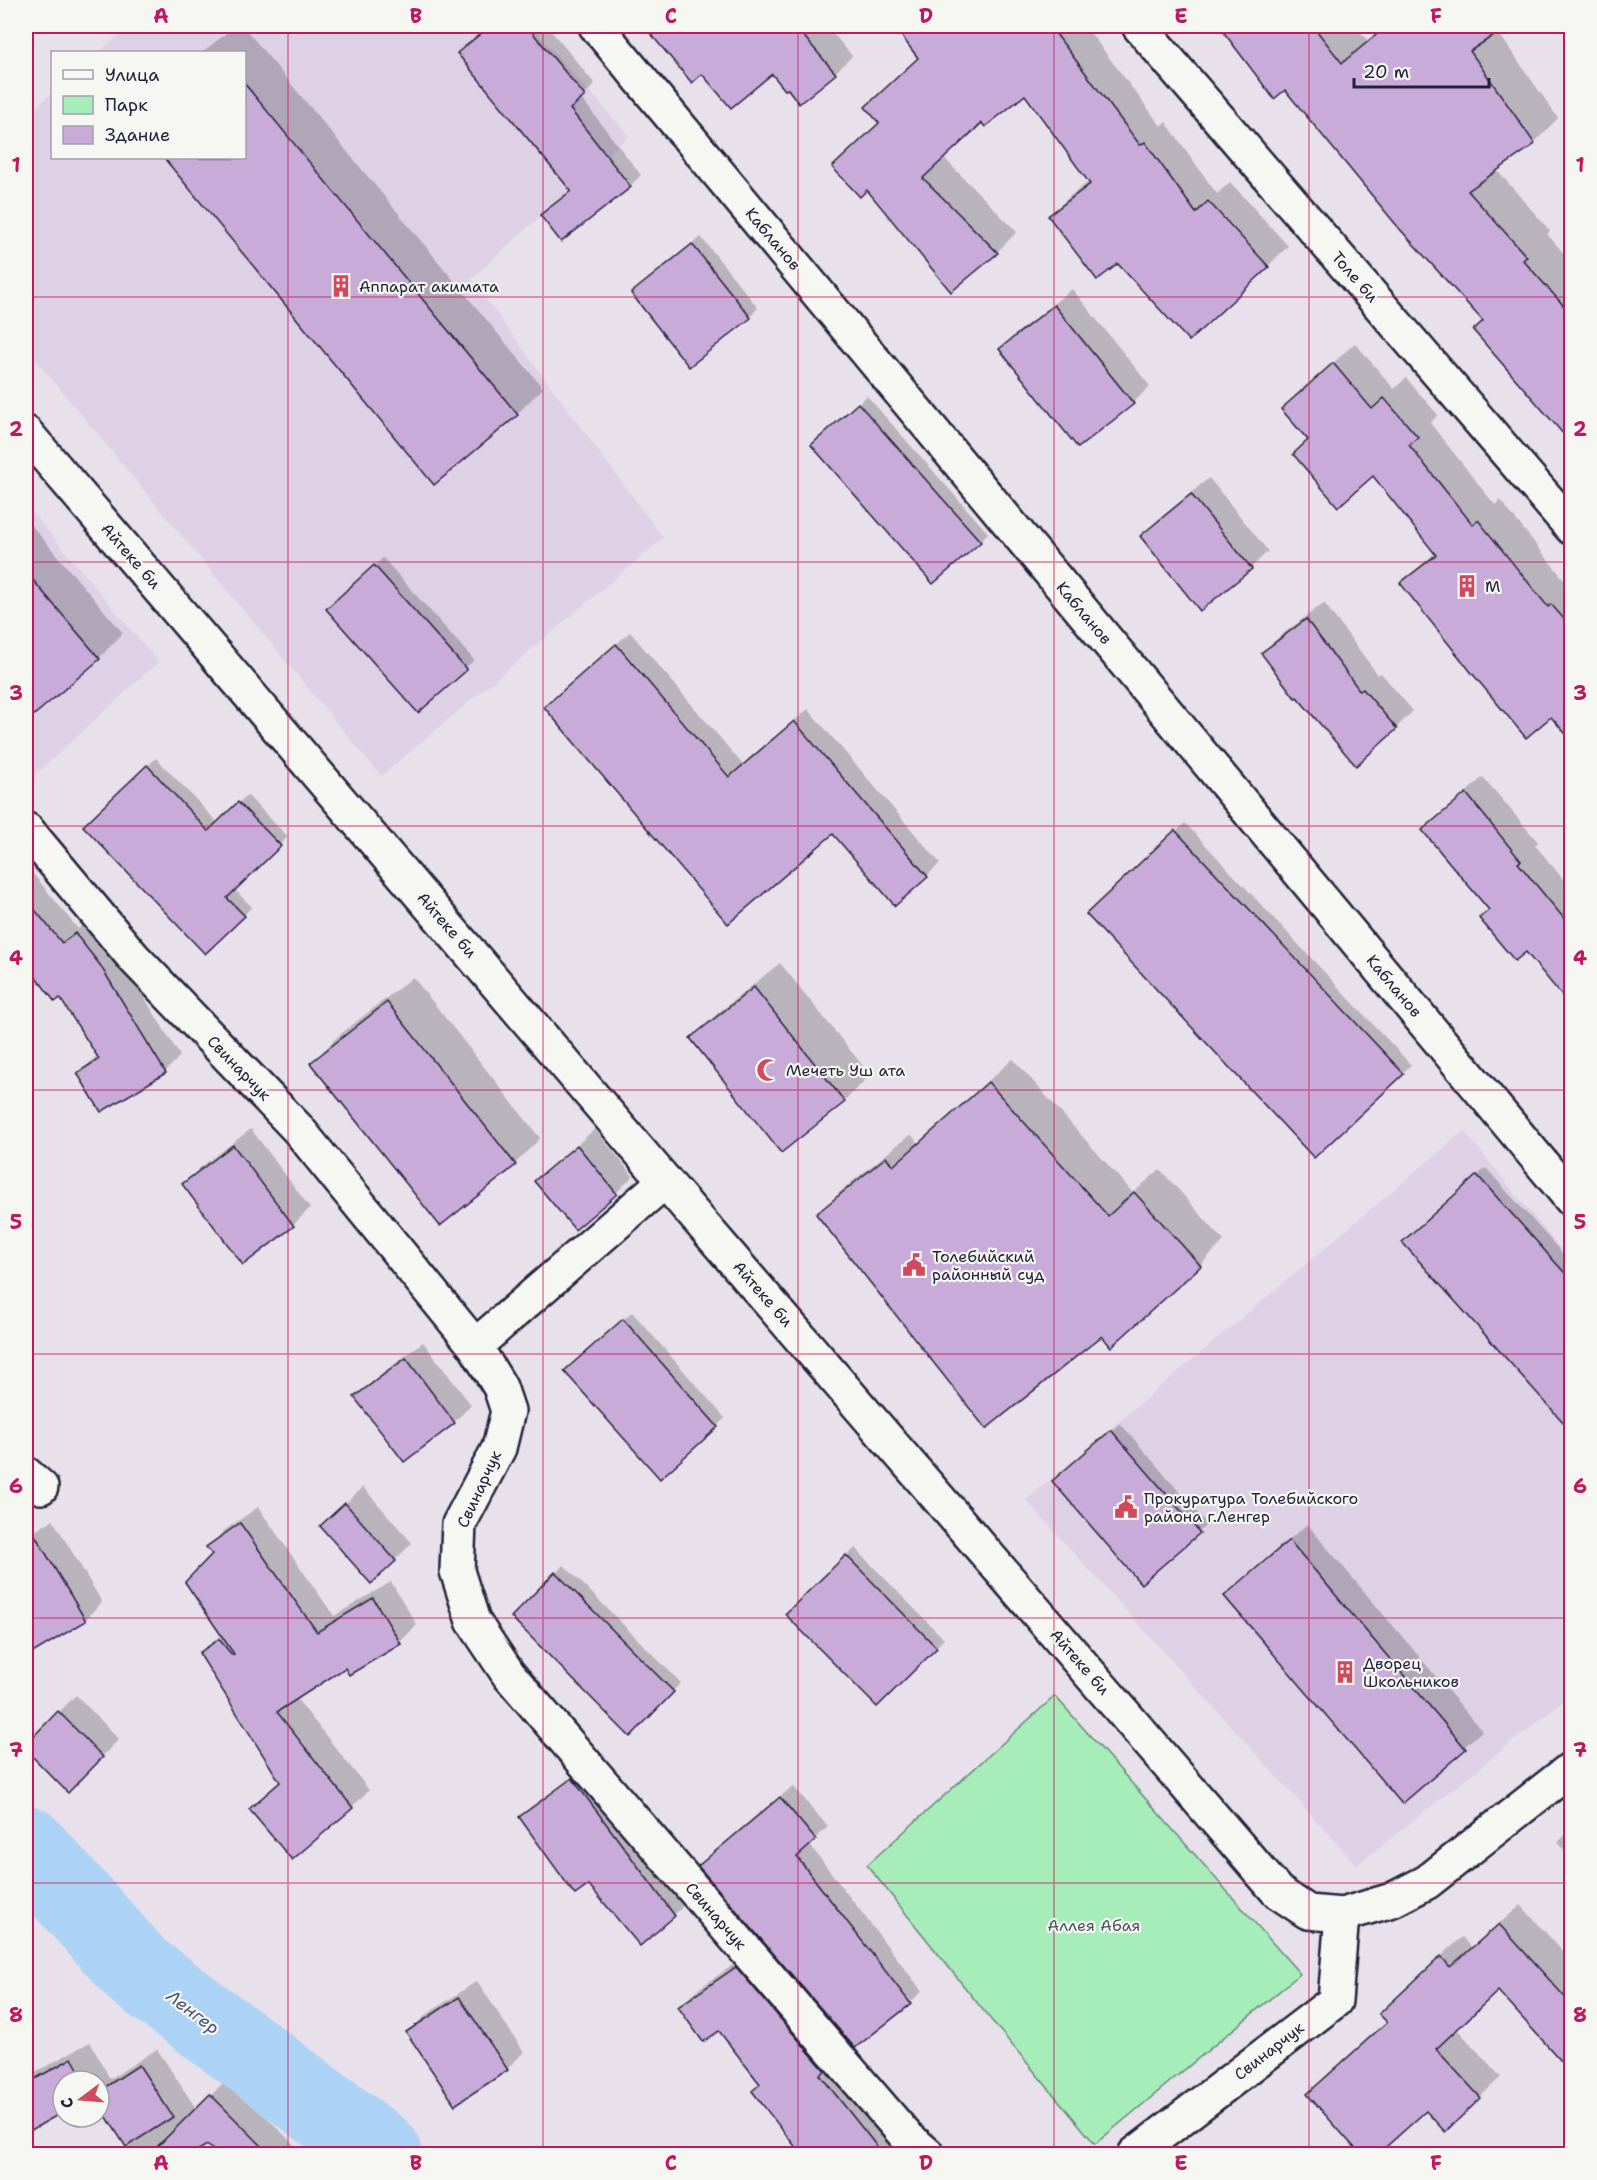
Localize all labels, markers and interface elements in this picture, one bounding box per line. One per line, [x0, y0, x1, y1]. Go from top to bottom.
text: A [153, 3, 169, 29]
text: B [410, 3, 422, 29]
text: C [665, 3, 677, 29]
text: D [919, 3, 933, 29]
text: E [1174, 3, 1188, 29]
text: F [1430, 3, 1442, 29]
legend [51, 51, 246, 159]
scale bar [1354, 51, 1489, 89]
text: 20 m [1363, 60, 1409, 84]
text: Улица [105, 63, 159, 87]
text: Парк [105, 93, 148, 117]
text: Здание [105, 123, 170, 147]
text: 1 [11, 152, 21, 178]
text: 1 [1575, 152, 1585, 178]
street label: Кабланов [741, 203, 805, 275]
street label: Толе би [1327, 247, 1383, 307]
building icon: Аппарат акимата [328, 273, 354, 299]
place label: Аппарат акимата [359, 276, 499, 297]
text: 2 [9, 416, 23, 442]
text: 2 [1573, 416, 1587, 442]
street label: Айтеке би [97, 519, 165, 593]
building icon: M [1454, 573, 1480, 599]
place label: M [1485, 576, 1500, 597]
street label: Кабланов [1052, 577, 1116, 649]
text: 3 [9, 680, 23, 706]
text: 3 [1573, 680, 1587, 706]
street label: Айтеке би [413, 888, 481, 962]
text: 4 [9, 945, 23, 971]
text: 4 [1573, 945, 1587, 971]
street label: Кабланов [1362, 950, 1426, 1022]
street label: Свинарчук [203, 1031, 276, 1106]
mosque icon: Мечеть Уш ата [755, 1057, 781, 1083]
place label: Мечеть Уш ата [786, 1060, 905, 1081]
text: 5 [10, 1209, 22, 1235]
text: 5 [1574, 1209, 1586, 1235]
place label: Толебийский районный суд [932, 1246, 1044, 1285]
public building icon: Толебийский районный суд [901, 1252, 927, 1278]
street label: Айтеке би [729, 1257, 797, 1331]
street label: Свинарчук [452, 1447, 506, 1531]
text: 6 [9, 1473, 23, 1499]
text: 6 [1573, 1473, 1587, 1499]
place label: Прокуратура Толебийского района г.Ленгер [1144, 1488, 1358, 1527]
public building icon: Прокуратура Толебийского района г.Ленгер [1113, 1494, 1139, 1520]
street label: Айтеке би [1046, 1625, 1114, 1699]
place label: Дворец Школьников [1363, 1653, 1459, 1692]
building icon: Дворец Школьников [1332, 1659, 1358, 1685]
text: 7 [9, 1737, 23, 1763]
text: 7 [1573, 1737, 1587, 1763]
street label: Свинарчук [681, 1878, 751, 1955]
park label: Аллея Абая [1048, 1915, 1140, 1936]
water label: Ленгер [161, 1984, 224, 2040]
text: 8 [9, 2002, 23, 2028]
text: 8 [1573, 2002, 1587, 2028]
street label: Свинарчук [1230, 2017, 1309, 2085]
north arrow [51, 2069, 111, 2129]
text: С [56, 2095, 79, 2111]
text: A [153, 2150, 169, 2176]
text: B [410, 2150, 422, 2176]
text: C [665, 2150, 677, 2176]
text: D [919, 2150, 933, 2176]
text: E [1174, 2150, 1188, 2176]
text: F [1430, 2150, 1442, 2176]

